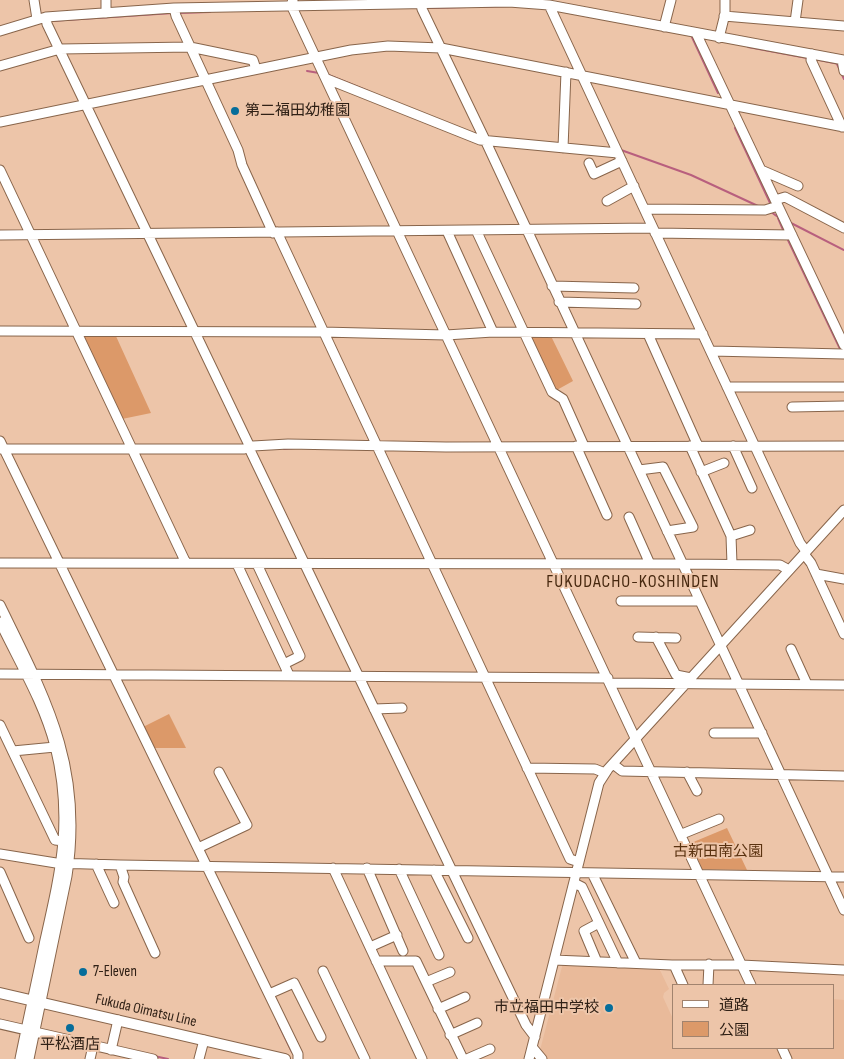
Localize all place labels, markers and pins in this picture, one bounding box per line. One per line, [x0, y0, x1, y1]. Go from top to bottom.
place label: 第二福田幼稚園 [245, 102, 350, 120]
marker: 第二福田幼稚園 [229, 105, 241, 117]
place label: 7-Eleven [93, 963, 137, 981]
marker: 7-Eleven [77, 966, 89, 978]
place label: 市立福田中学校 [494, 999, 599, 1017]
marker: 市立福田中学校 [603, 1002, 615, 1014]
marker: 平松酒店 [64, 1022, 76, 1034]
place label: 平松酒店 [40, 1036, 100, 1054]

